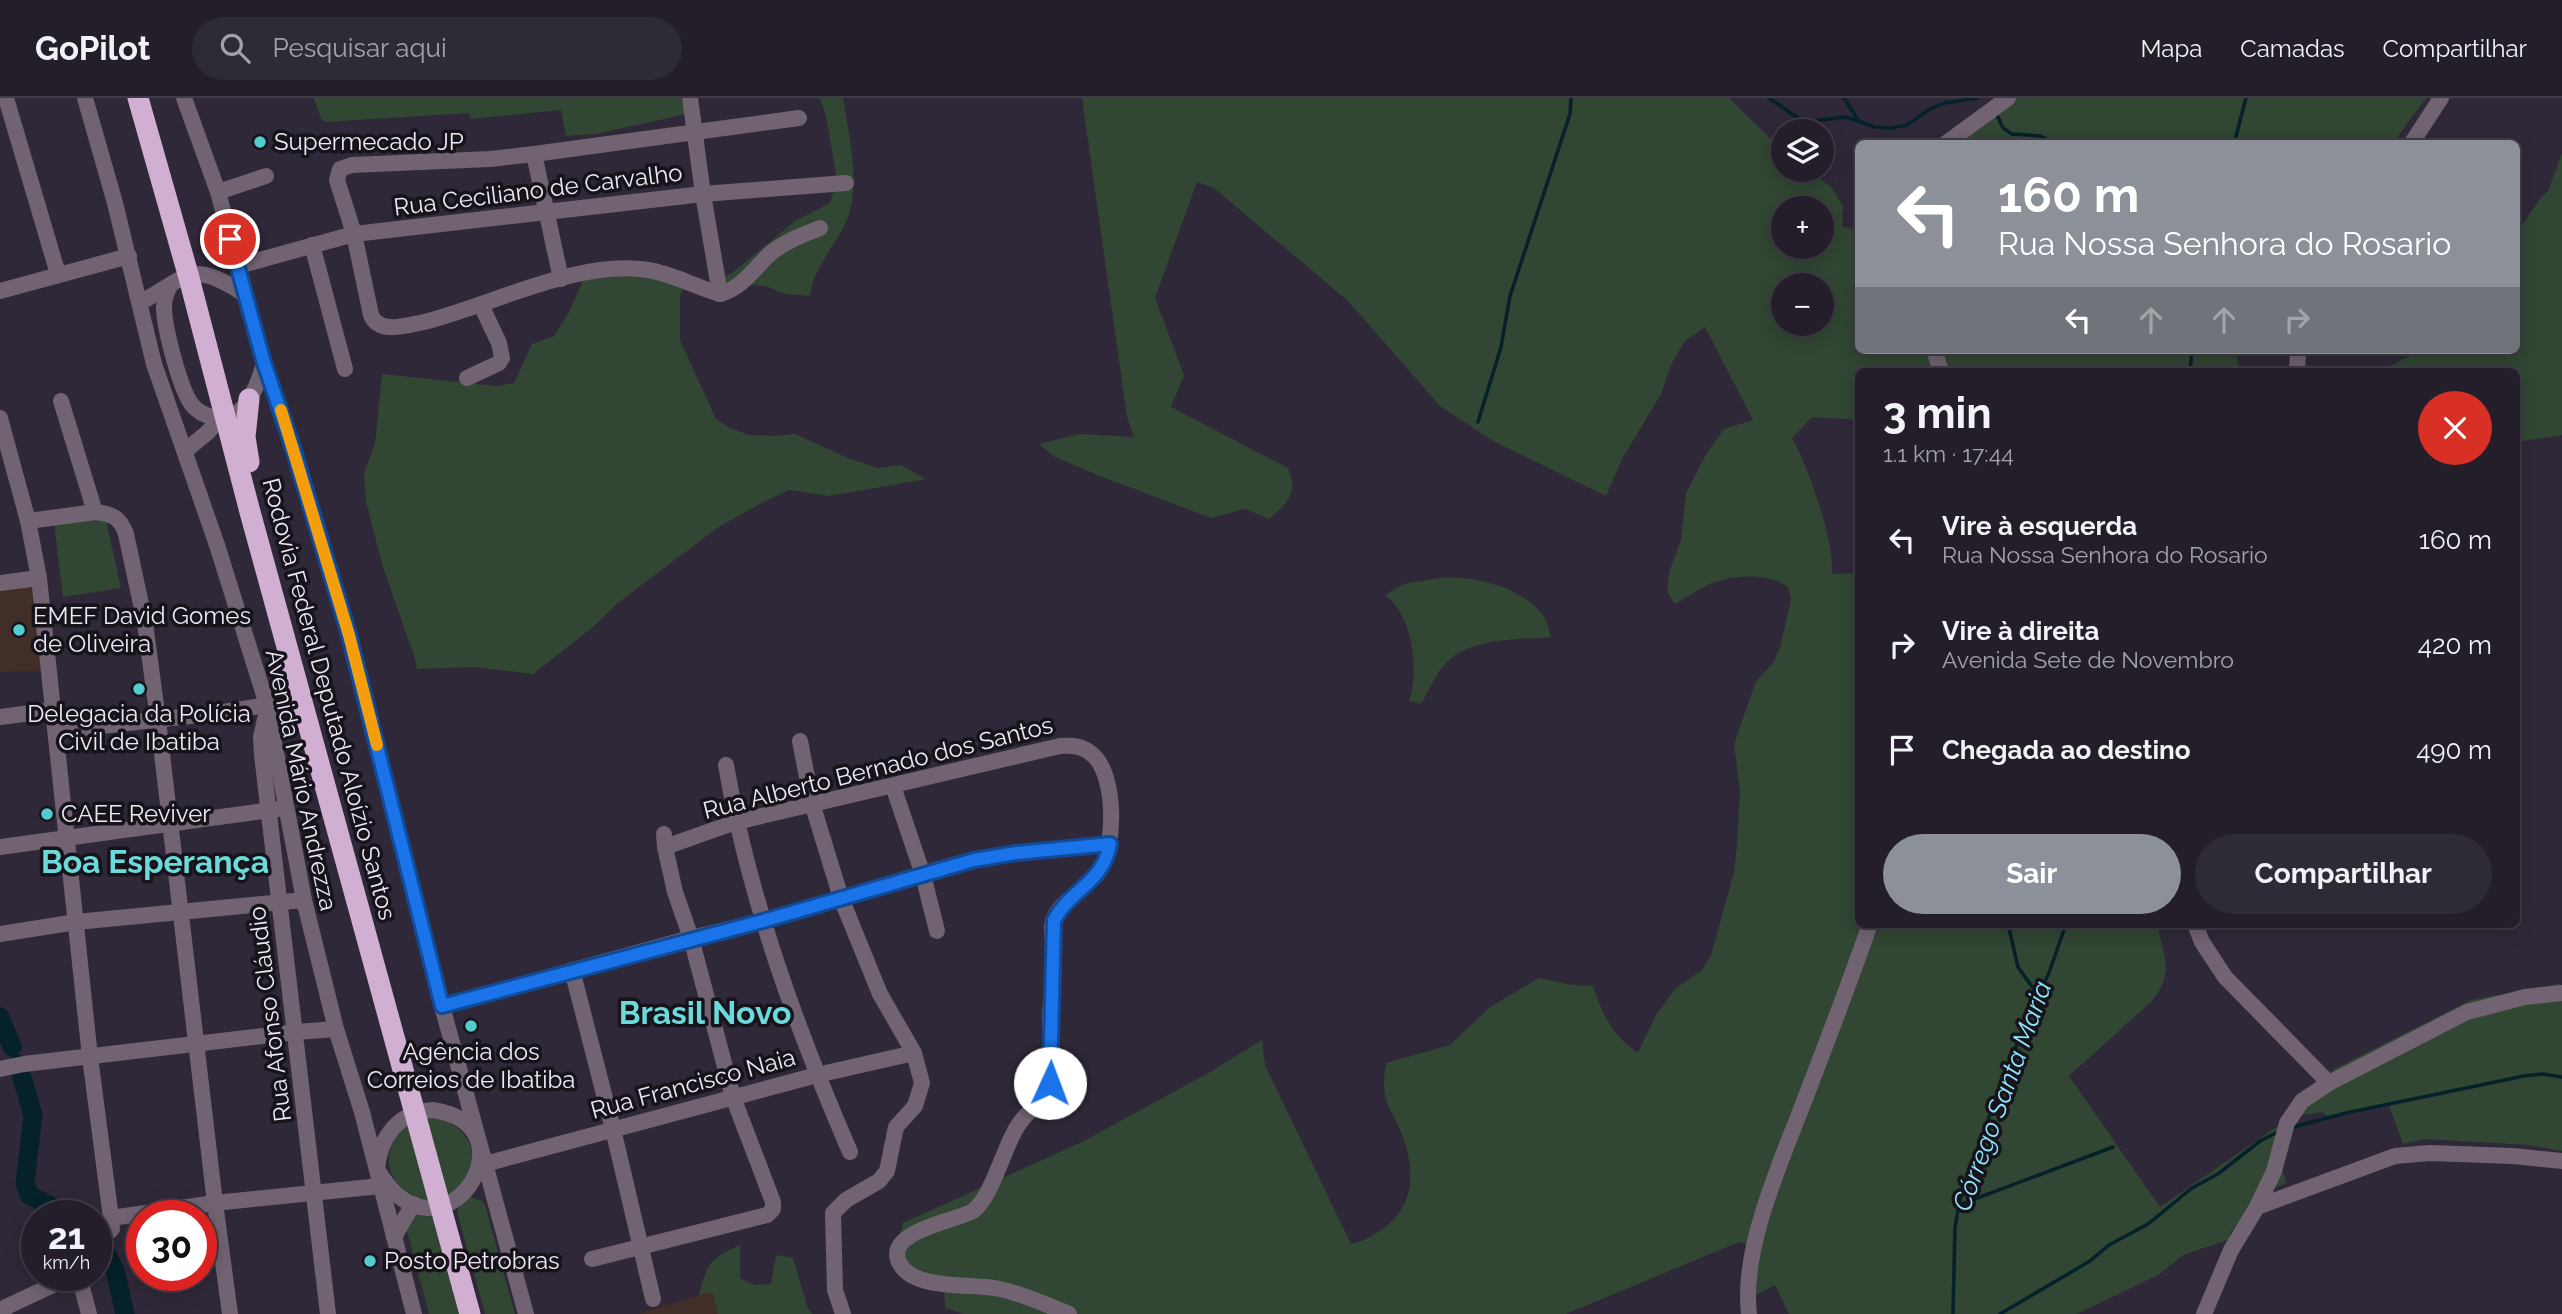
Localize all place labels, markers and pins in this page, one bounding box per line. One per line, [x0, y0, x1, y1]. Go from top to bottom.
place label: Supermecado JP [274, 127, 464, 156]
marker: Supermecado JP [252, 134, 268, 150]
pin [200, 209, 260, 269]
place label: EMEF David Gomes de Oliveira [33, 601, 251, 658]
marker: EMEF David Gomes de Oliveira [11, 622, 27, 638]
marker: Delegacia da Polícia Civil de Ibatiba [131, 681, 147, 697]
place label: Delegacia da Polícia Civil de Ibatiba [27, 699, 251, 756]
place label: CAEE Reviver [61, 799, 211, 828]
marker: CAEE Reviver [39, 806, 55, 822]
marker: Agência dos Correios de Ibatiba [463, 1018, 479, 1034]
place label: Agência dos Correios de Ibatiba [367, 1037, 575, 1094]
place label: Posto Petrobras [384, 1246, 560, 1275]
marker: Posto Petrobras [362, 1253, 378, 1269]

